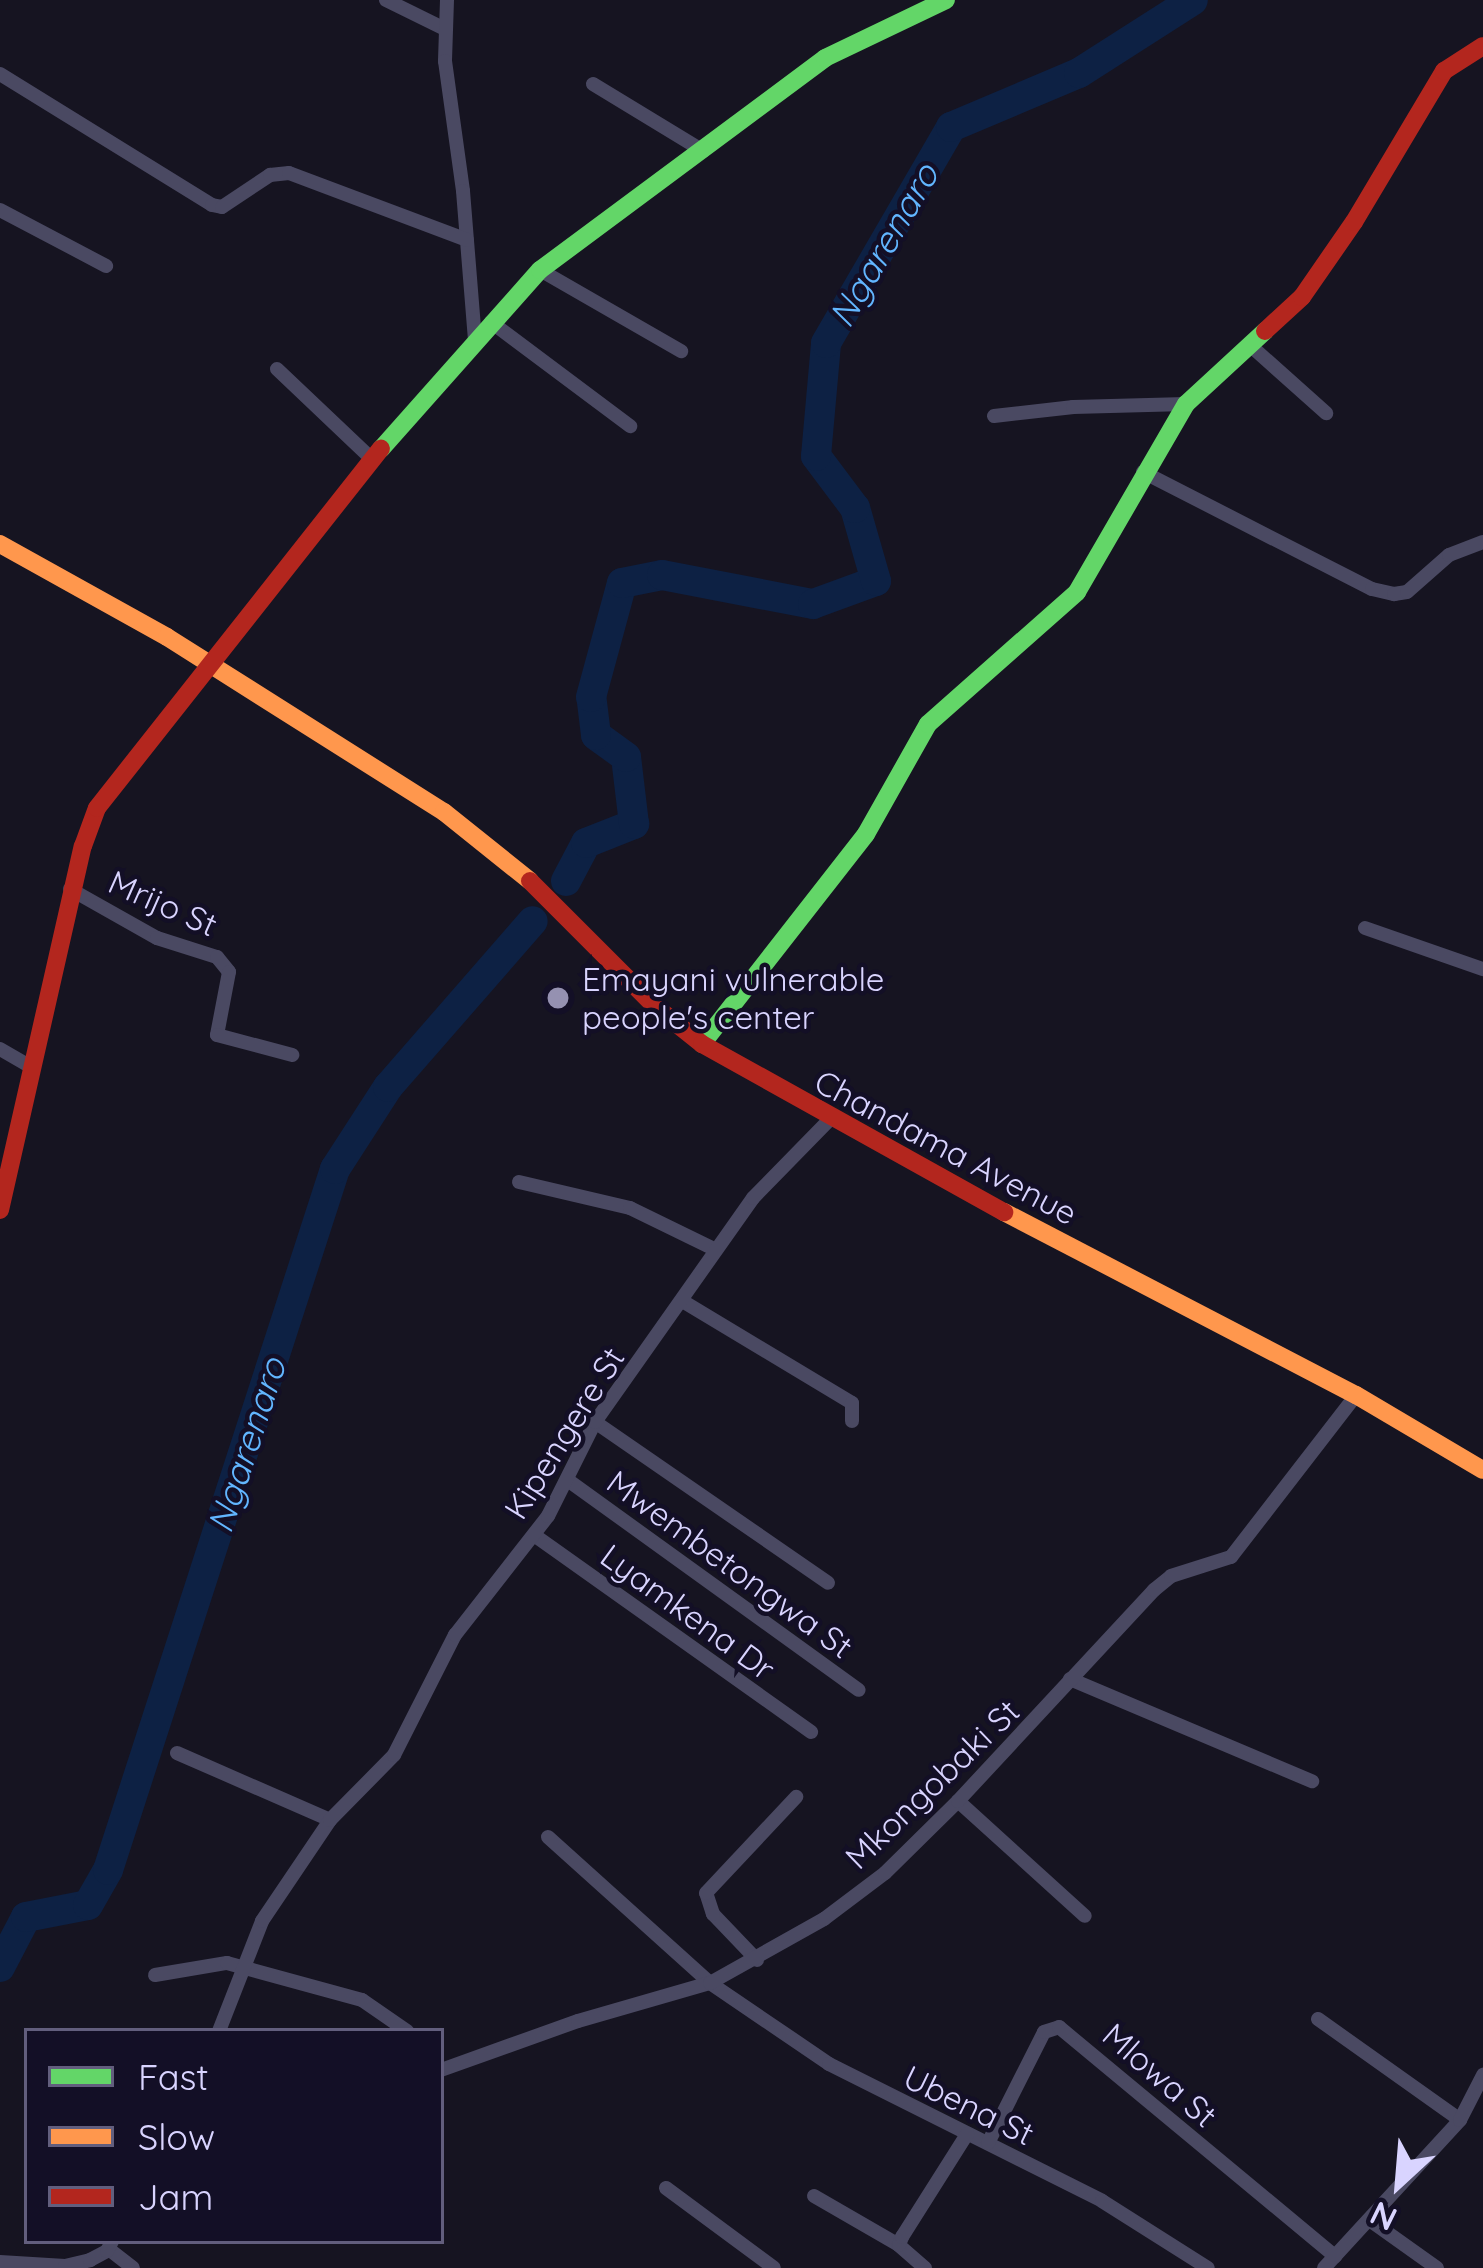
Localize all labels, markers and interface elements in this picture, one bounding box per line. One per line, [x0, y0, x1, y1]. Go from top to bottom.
water label: Ngarenaro [819, 156, 947, 334]
street label: Mrijo St [103, 862, 223, 944]
place label: Emayani vulnerable people's center [582, 959, 884, 1037]
marker: Emayani vulnerable people's center [545, 985, 571, 1011]
street label: Chandama Avenue [808, 1061, 1084, 1233]
street label: Kipengere St [496, 1340, 632, 1526]
water label: Ngarenaro [197, 1352, 295, 1538]
street label: Mwembetongwa St [600, 1462, 860, 1666]
street label: Lyamkena Dr [593, 1536, 783, 1688]
street label: Mkongobaki St [837, 1691, 1027, 1877]
street label: Mlowa St [1095, 2015, 1225, 2135]
legend [24, 2028, 444, 2244]
text: Fast [138, 2054, 209, 2099]
street label: Ubena St [897, 2057, 1041, 2153]
text: Slow [138, 2114, 215, 2159]
north arrow [1339, 2124, 1459, 2244]
text: Jam [138, 2174, 213, 2219]
text: N [1363, 2193, 1403, 2241]

